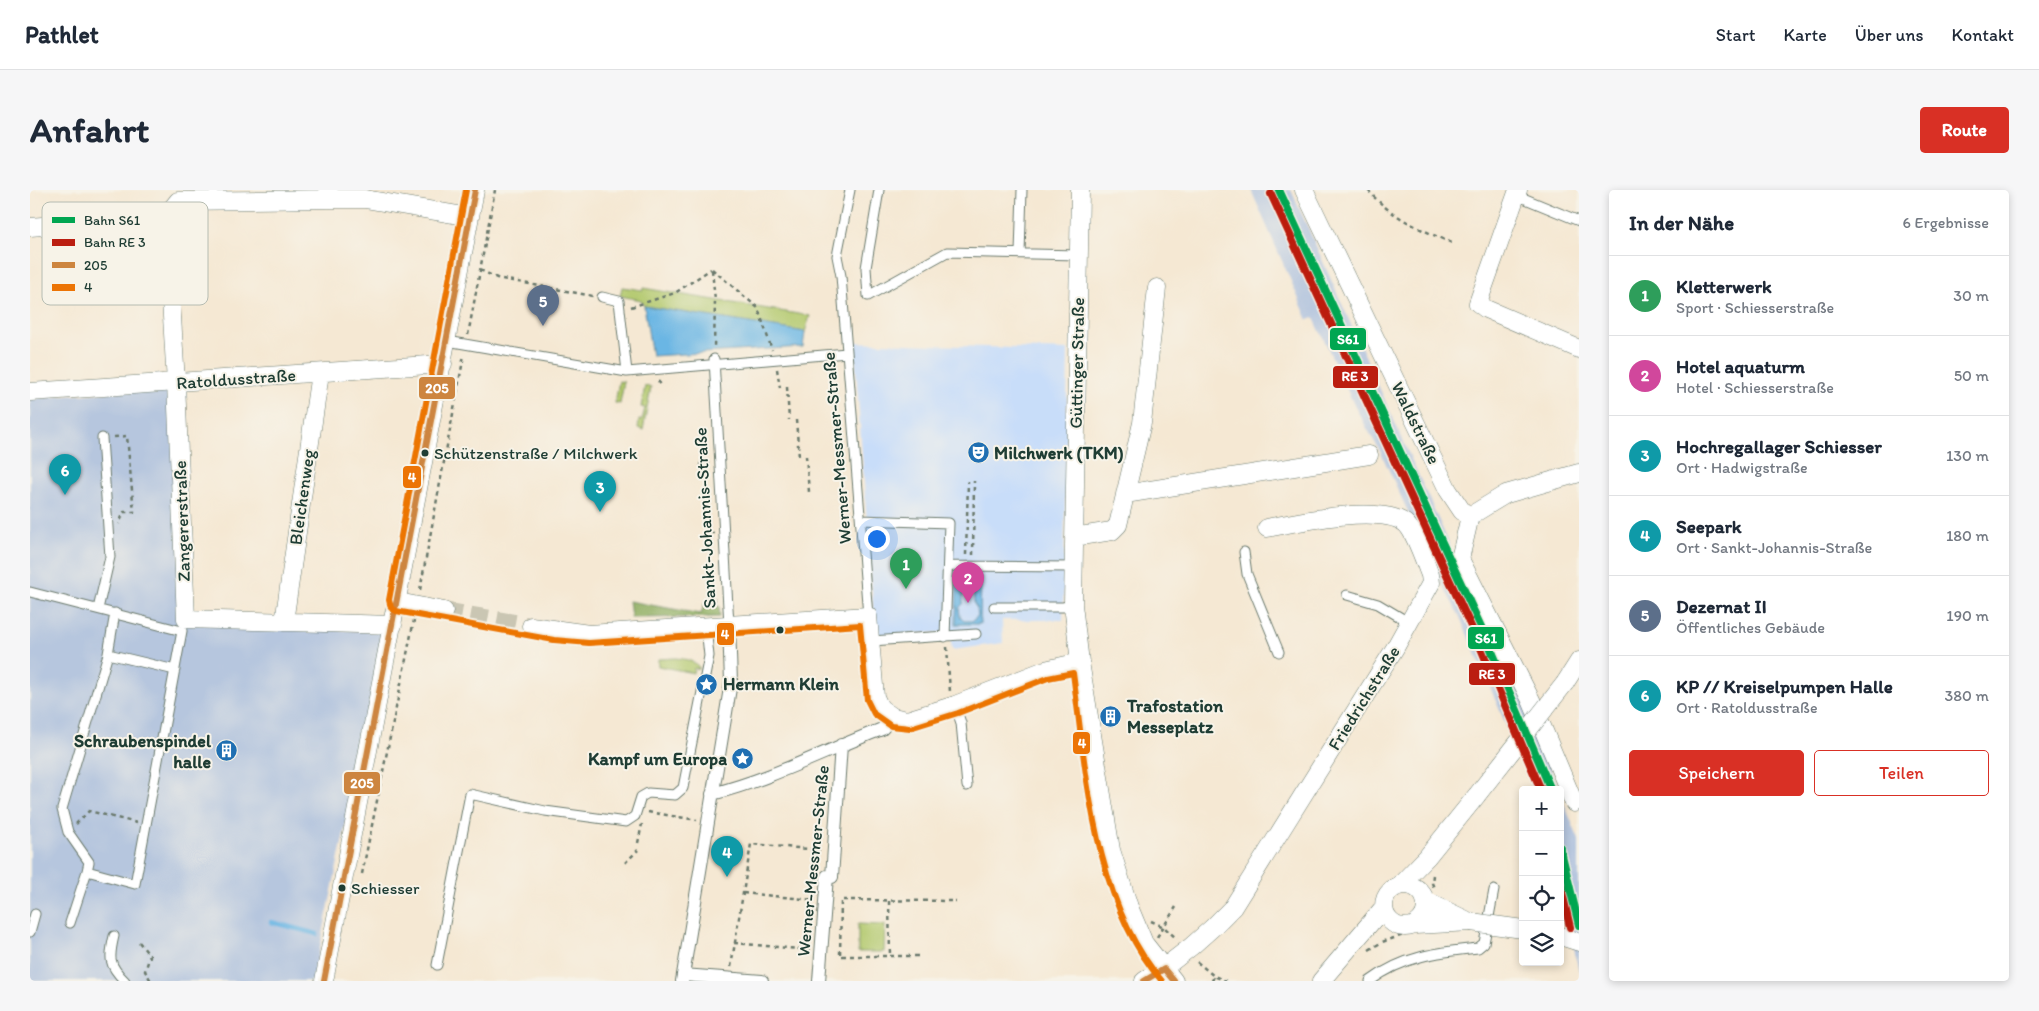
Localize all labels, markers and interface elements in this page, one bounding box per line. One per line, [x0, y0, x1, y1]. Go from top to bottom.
text: Pathlet [25, 20, 99, 49]
text: Start [1716, 24, 1755, 46]
text: Karte [1783, 24, 1827, 46]
text: Über uns [1855, 24, 1924, 46]
text: Kontakt [1952, 24, 2014, 46]
button: Route [1920, 107, 2009, 153]
text: Anfahrt [30, 109, 149, 151]
legend [42, 202, 208, 305]
text: In der Nähe [1629, 210, 1734, 235]
text: Bahn S61 [84, 212, 141, 229]
text: 6 Ergebnisse [1903, 213, 1989, 232]
text: Bahn RE 3 [84, 234, 146, 251]
text: 205 [84, 257, 107, 274]
text: Kletterwerk [1676, 275, 1772, 298]
text: 4 [84, 279, 93, 296]
pin: 5 [527, 285, 559, 326]
text: 1 [1641, 286, 1649, 305]
text: 30 m [1953, 286, 1989, 305]
street label: Güttinger Straße [1065, 297, 1089, 429]
text: Sport · Schiesserstraße [1676, 298, 1834, 317]
line badge: S61 [1329, 327, 1367, 351]
text: S61 [1337, 331, 1359, 348]
street label: Werner-Messmer-Straße [818, 351, 856, 545]
text: Hotel aquaturm [1676, 355, 1805, 378]
street label: Ratoldusstraße [175, 364, 297, 394]
line badge: RE 3 [1332, 365, 1379, 389]
text: 2 [1641, 366, 1649, 385]
text: 50 m [1954, 366, 1989, 385]
text: RE 3 [1342, 368, 1369, 385]
line badge: 205 [418, 376, 456, 400]
street label: Waldstraße [1387, 378, 1445, 468]
text: Hotel · Schiesserstraße [1676, 378, 1834, 397]
text: 205 [425, 380, 449, 397]
street label: Sankt-Johannis-Straße [689, 427, 721, 609]
text: Hochregallager Schiesser [1676, 435, 1882, 458]
theatre icon: Milchwerk (TKM) [966, 441, 990, 465]
place label: Milchwerk (TKM) [994, 442, 1124, 464]
place label: Schützenstraße / Milchwerk [434, 443, 638, 463]
text: 3 [1641, 446, 1649, 465]
text: 130 m [1946, 446, 1989, 465]
street label: Bleichenweg [284, 447, 320, 546]
marker: Schützenstraße / Milchwerk [420, 448, 430, 458]
pin: 6 [49, 454, 81, 495]
text: Ort · Hadwigstraße [1676, 458, 1808, 477]
street label: Zangererstraße [169, 460, 195, 582]
line badge: 4 [402, 465, 422, 489]
text: 4 [408, 469, 417, 486]
pin: 3 [584, 471, 616, 512]
text: Seepark [1676, 515, 1742, 538]
your location [864, 526, 890, 552]
text: 4 [1640, 526, 1650, 545]
text: 180 m [1946, 526, 1989, 545]
text: Ort · Sankt-Johannis-Straße [1676, 538, 1872, 557]
pin: 1 [890, 548, 922, 589]
pin: 2 [952, 562, 984, 603]
text: Dezernat II [1676, 595, 1767, 618]
text: 5 [1641, 606, 1649, 625]
text: 190 m [1946, 606, 1989, 625]
text: Öffentliches Gebäude [1676, 618, 1825, 637]
line badge: 4 [716, 622, 735, 646]
unlabelled marker [775, 625, 785, 635]
text: 4 [721, 626, 730, 643]
line badge: S61 [1467, 626, 1505, 650]
text: S61 [1475, 630, 1497, 647]
street label: Friedrichstraße [1323, 642, 1405, 754]
line badge: RE 3 [1468, 662, 1516, 686]
text: RE 3 [1479, 666, 1506, 683]
place icon: Hermann Klein [695, 672, 719, 696]
place label: Hermann Klein [723, 673, 840, 695]
text: KP // Kreiselpumpen Halle [1676, 675, 1893, 698]
text: 6 [1641, 686, 1649, 705]
text: 380 m [1945, 686, 1989, 705]
place label: Trafostation Messeplatz [1126, 695, 1224, 738]
text: Ort · Ratoldusstraße [1676, 698, 1818, 717]
building icon: Trafostation Messeplatz [1099, 704, 1123, 728]
place label: Schraubenspindel halle [74, 730, 212, 773]
line badge: 4 [1072, 731, 1091, 755]
text: 4 [1078, 735, 1087, 752]
building icon: Schraubenspindel halle [215, 739, 239, 763]
place icon: Kampf um Europa [731, 747, 755, 771]
place label: Kampf um Europa [588, 748, 727, 770]
button: Speichern [1629, 750, 1804, 796]
button: Teilen [1814, 750, 1989, 796]
street label: Werner-Messmer-Straße [792, 764, 834, 958]
line badge: 205 [343, 771, 381, 795]
text: 205 [350, 775, 374, 792]
map controls [1519, 786, 1564, 966]
button: + [1519, 786, 1564, 831]
button: − [1519, 831, 1564, 876]
pin: 4 [711, 836, 743, 877]
button: locate [1519, 876, 1564, 921]
place label: Schiesser [351, 878, 420, 898]
marker: Schiesser [337, 883, 347, 893]
button: layers [1519, 921, 1564, 966]

